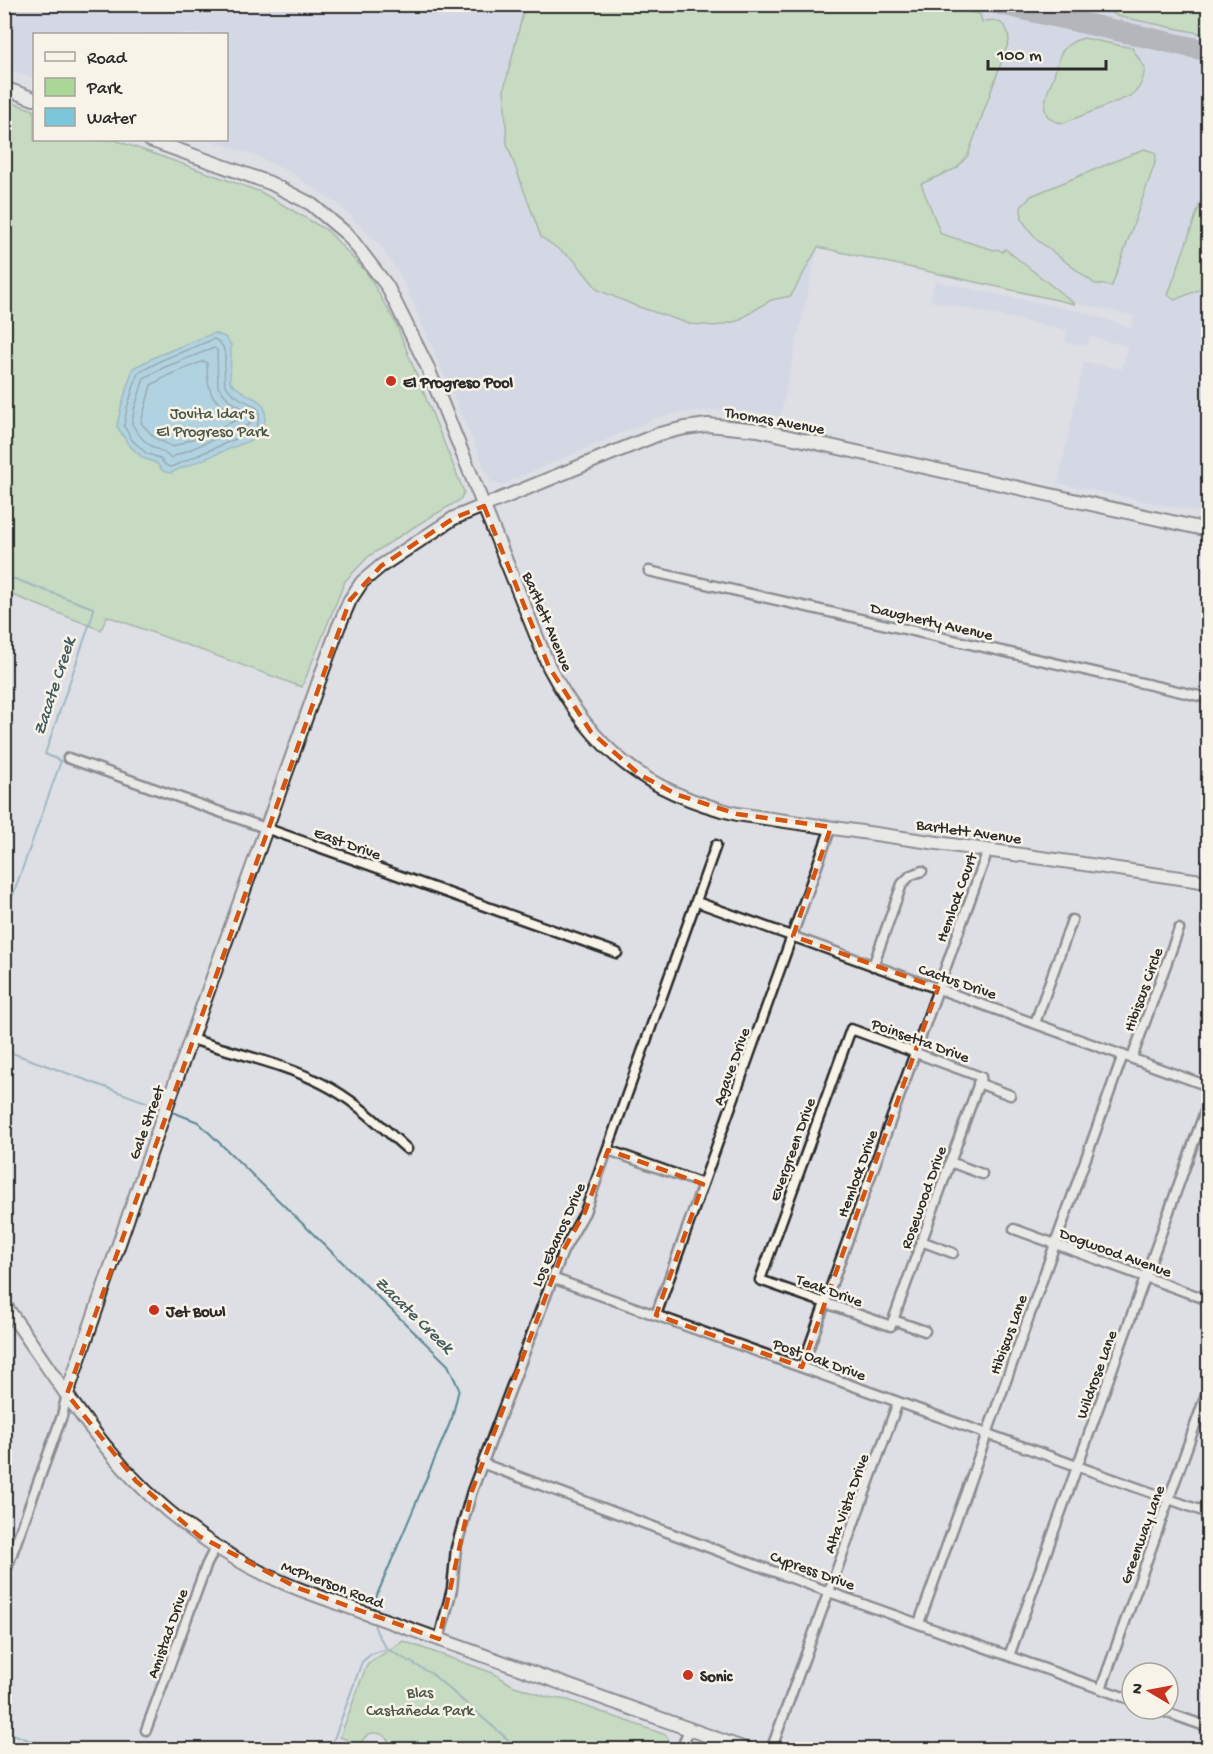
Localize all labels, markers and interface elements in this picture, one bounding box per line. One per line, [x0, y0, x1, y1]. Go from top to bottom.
legend [33, 33, 228, 141]
scale bar [988, 33, 1106, 71]
text: 100 m [996, 46, 1042, 67]
text: Road [87, 49, 128, 70]
text: Park [86, 79, 123, 100]
text: Water [87, 109, 137, 130]
marker: El Progreso Pool [384, 374, 398, 388]
place label: El Progreso Pool [403, 375, 514, 394]
street label: Thomas Avenue [722, 404, 827, 441]
park label: Jovita Idar's El Progreso Park [156, 406, 270, 443]
street label: Bartlett Avenue [516, 569, 576, 676]
street label: Daugherty Avenue [867, 600, 995, 647]
water label: Zacate Creek [30, 633, 82, 738]
street label: Bartlett Avenue [914, 817, 1023, 850]
street label: East Drive [311, 824, 384, 866]
street label: Hemlock Court [933, 850, 984, 945]
street label: Hibiscus Circle [1121, 945, 1170, 1035]
street label: Cactus Drive [915, 961, 999, 1006]
street label: Poinsetta Drive [867, 1015, 972, 1069]
street label: Agave Drive [710, 1025, 756, 1109]
street label: Gale Street [126, 1082, 171, 1163]
street label: Evergreen Drive [767, 1095, 822, 1204]
street label: Hemlock Drive [835, 1127, 884, 1221]
street label: Rosewood Drive [898, 1144, 953, 1252]
street label: Los Ebanos Drive [529, 1180, 592, 1290]
street label: Dogwood Avenue [1055, 1225, 1174, 1284]
street label: Teak Drive [792, 1271, 865, 1313]
water label: Zacate Creek [370, 1273, 458, 1360]
street label: Hibiscus Lane [987, 1292, 1034, 1378]
marker: Jet Bowl [147, 1303, 161, 1317]
place label: Jet Bowl [165, 1304, 226, 1323]
street label: Wildrose Lane [1074, 1328, 1123, 1422]
street label: Post Oak Drive [769, 1335, 869, 1387]
street label: Alta Vista Drive [821, 1451, 875, 1557]
street label: Greenway Lane [1118, 1483, 1171, 1587]
street label: Cypress Drive [767, 1548, 857, 1597]
street label: McPherson Road [278, 1558, 387, 1615]
street label: Amistad Drive [144, 1586, 194, 1681]
north arrow [1120, 1661, 1180, 1721]
marker: Sonic [681, 1668, 695, 1682]
place label: Sonic [700, 1669, 734, 1688]
text: N [1128, 1682, 1149, 1696]
park label: Blas Castañeda Park [366, 1685, 476, 1722]

